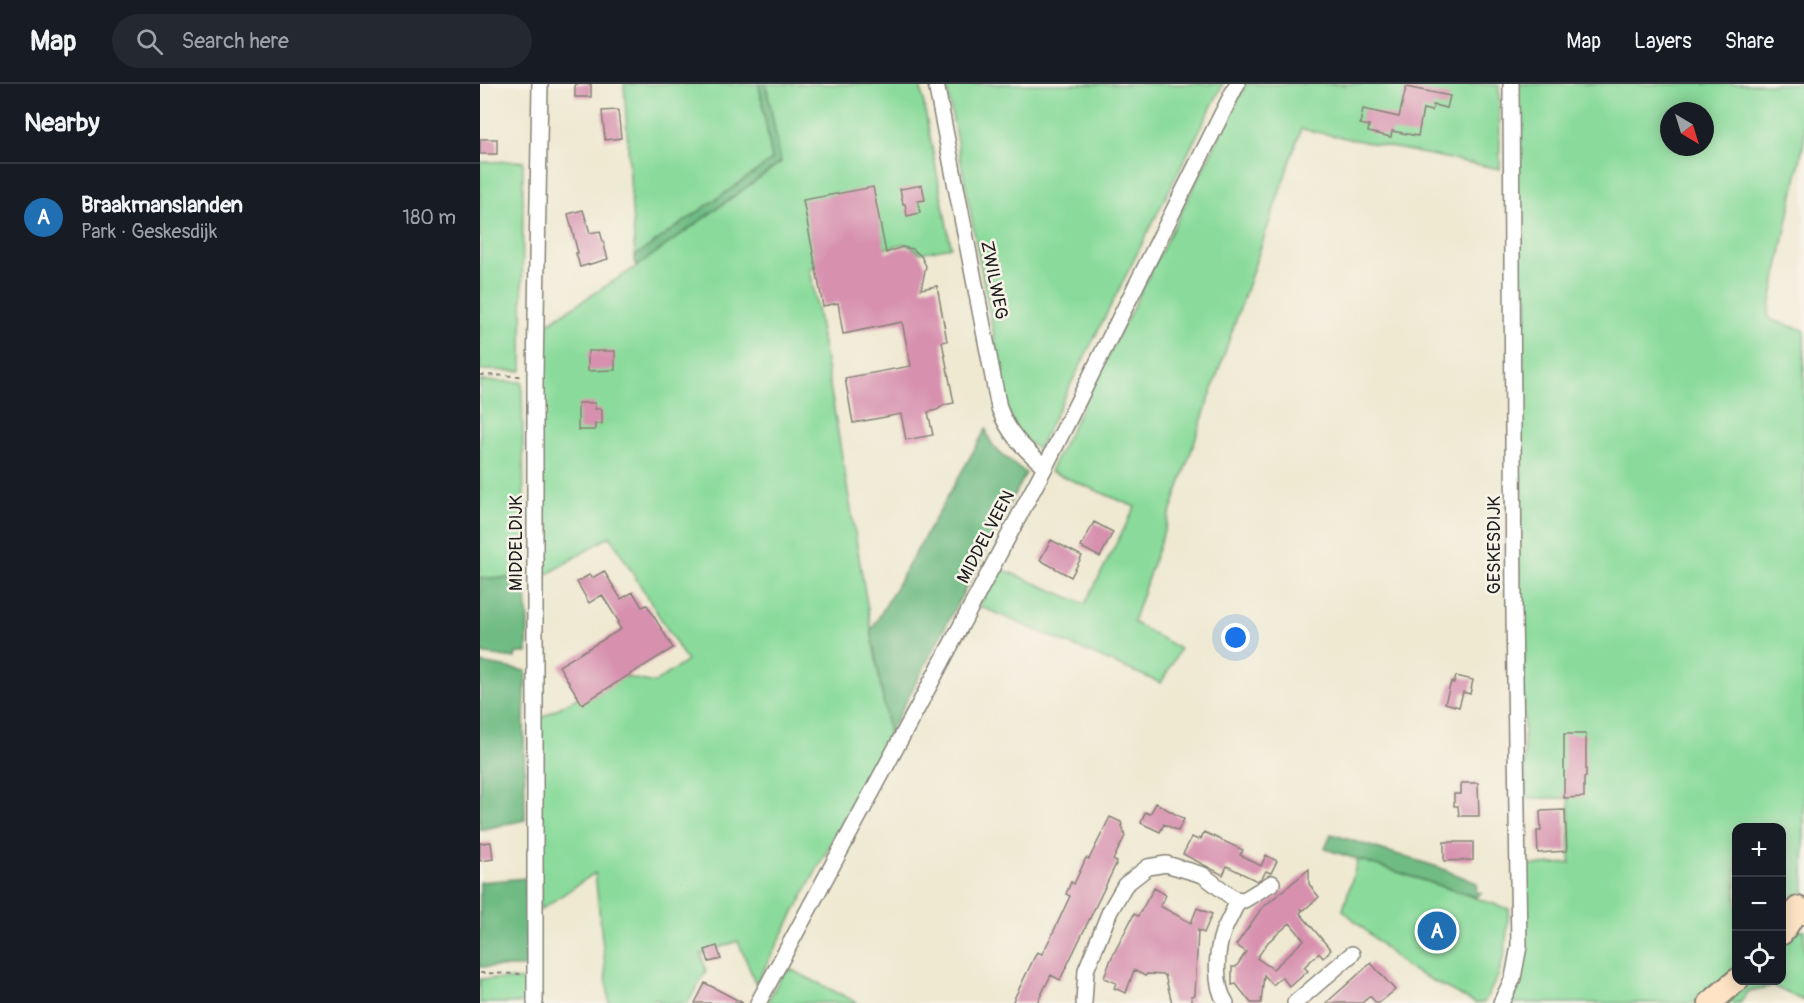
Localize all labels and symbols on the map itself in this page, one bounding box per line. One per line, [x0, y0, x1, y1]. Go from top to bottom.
north arrow [1660, 102, 1714, 156]
street label: ZWILWEG [975, 239, 1013, 321]
street label: MIDDELVEEN [952, 487, 1020, 587]
street label: MIDDELDIJK [505, 495, 528, 591]
street label: GESKESDIJK [1483, 496, 1506, 594]
your location [1221, 623, 1250, 652]
pin: A [1418, 908, 1456, 954]

